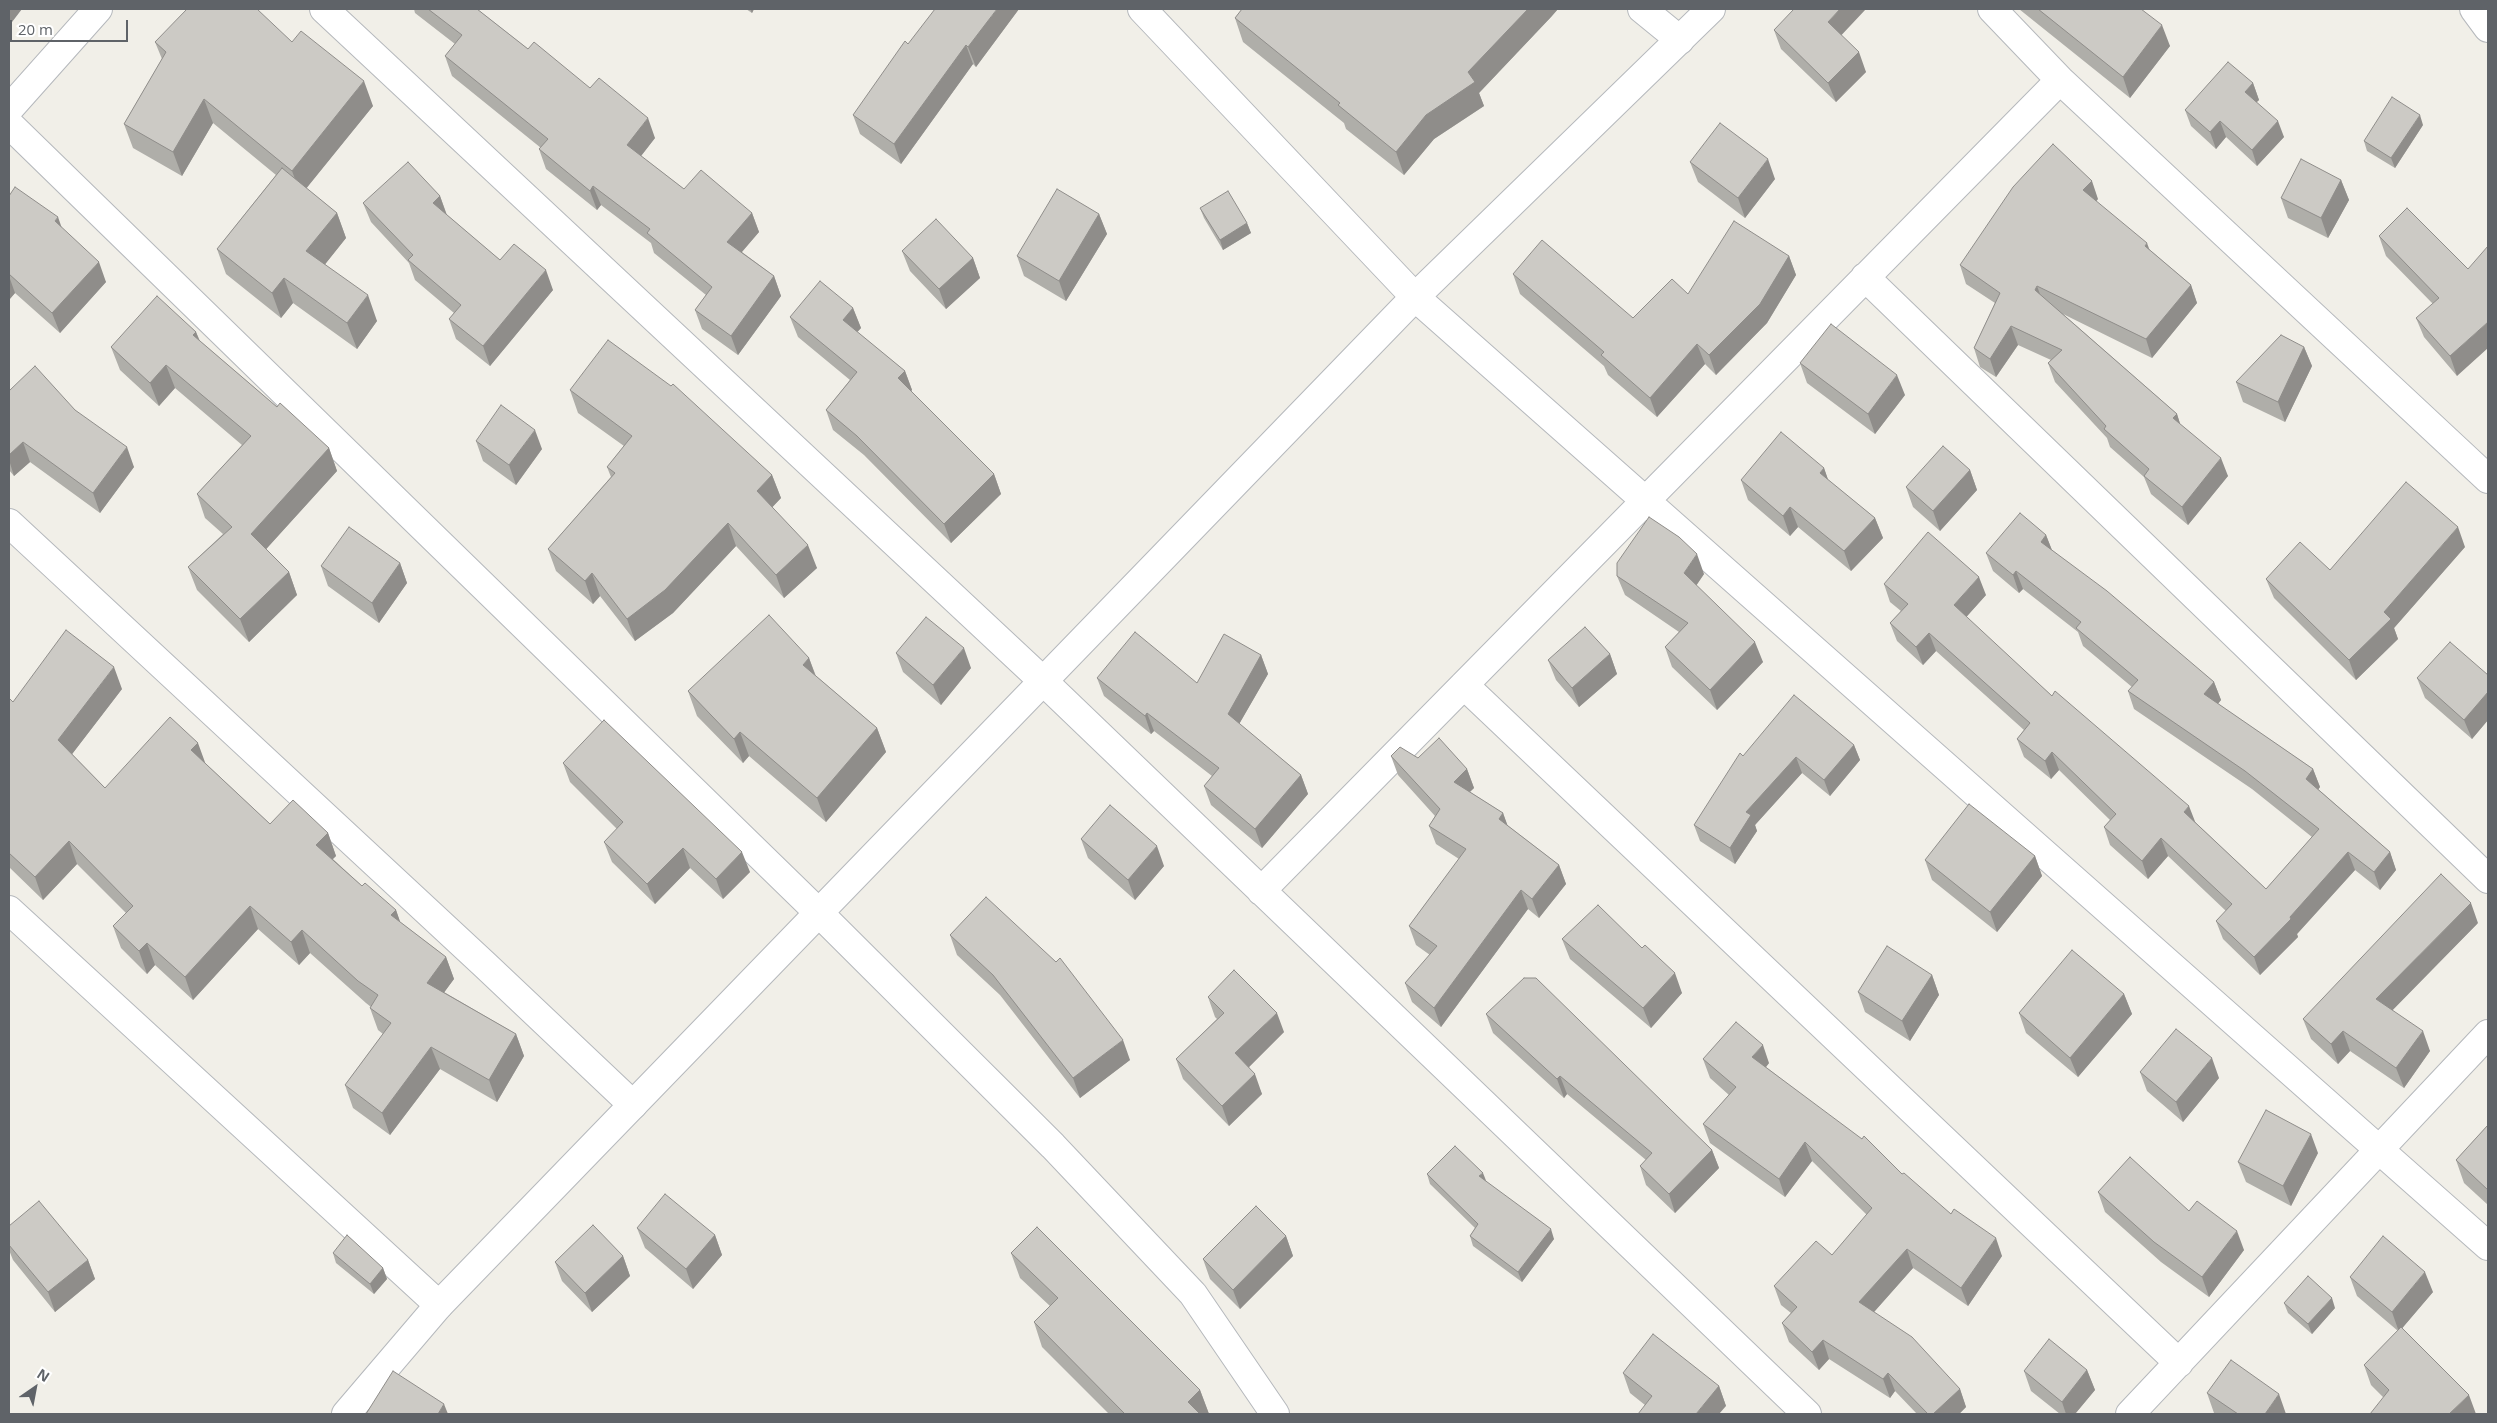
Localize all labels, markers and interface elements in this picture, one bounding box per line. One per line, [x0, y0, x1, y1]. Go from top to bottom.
scale bar [12, 10, 130, 42]
text: 20 m [18, 19, 53, 39]
north arrow [10, 1363, 60, 1413]
text: N [33, 1364, 53, 1386]

